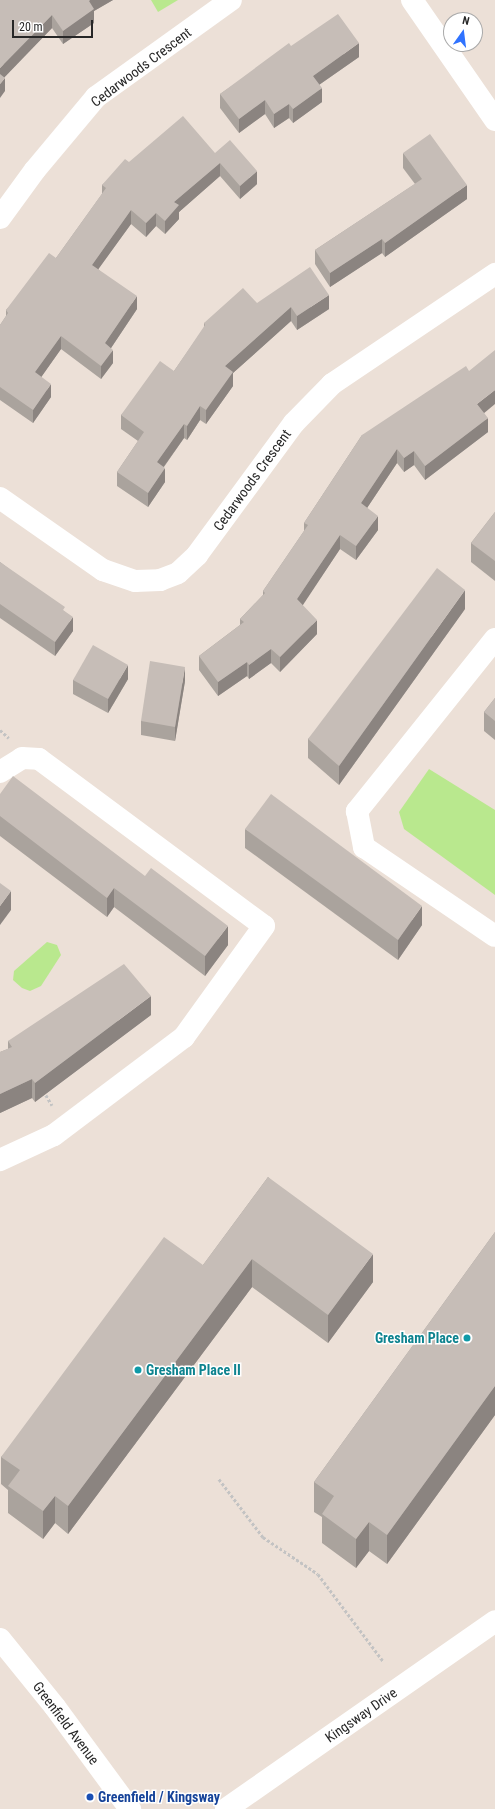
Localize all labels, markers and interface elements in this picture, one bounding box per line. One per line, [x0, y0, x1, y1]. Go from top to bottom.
scale bar [14, 12, 95, 38]
north arrow [443, 12, 483, 52]
text: N [461, 14, 471, 28]
text: 20 m [19, 20, 43, 34]
street label: Cedarwoods Crescent [88, 24, 194, 110]
street label: Cedarwoods Crescent [210, 426, 294, 534]
place label: Gresham Place [375, 1330, 459, 1346]
marker: Gresham Place [462, 1333, 472, 1343]
place label: Gresham Place II [146, 1362, 241, 1378]
marker: Gresham Place II [133, 1365, 143, 1375]
street label: Greenfield Avenue [29, 1678, 103, 1768]
street label: Kingsway Drive [322, 1684, 400, 1746]
place label: Greenfield / Kingsway [98, 1789, 220, 1805]
marker: Greenfield / Kingsway [85, 1792, 95, 1802]

